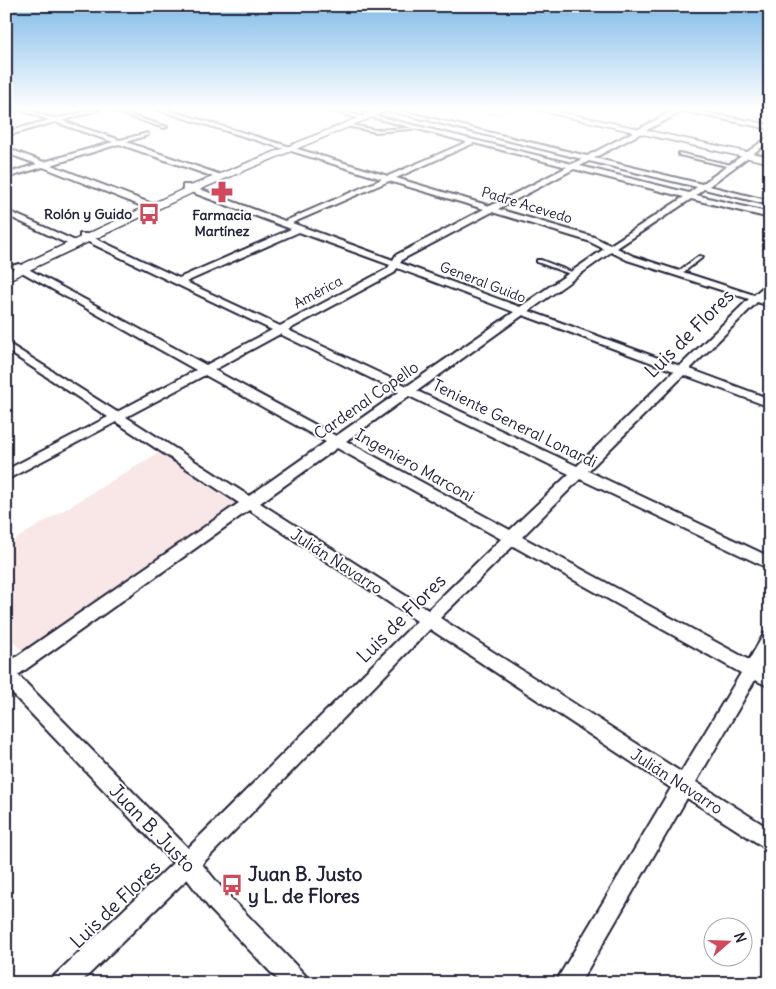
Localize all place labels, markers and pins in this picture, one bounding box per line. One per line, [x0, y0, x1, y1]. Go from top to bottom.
pharmacy icon: Farmacia Martínez [209, 179, 235, 205]
bus stop icon: Rolón y Guido [136, 201, 162, 227]
place label: Rolón y Guido [44, 205, 132, 223]
place label: Farmacia Martínez [192, 206, 252, 240]
place label: Juan B. Justo y L. de Flores [248, 862, 363, 908]
bus stop icon: Juan B. Justo y L. de Flores [219, 872, 245, 898]

